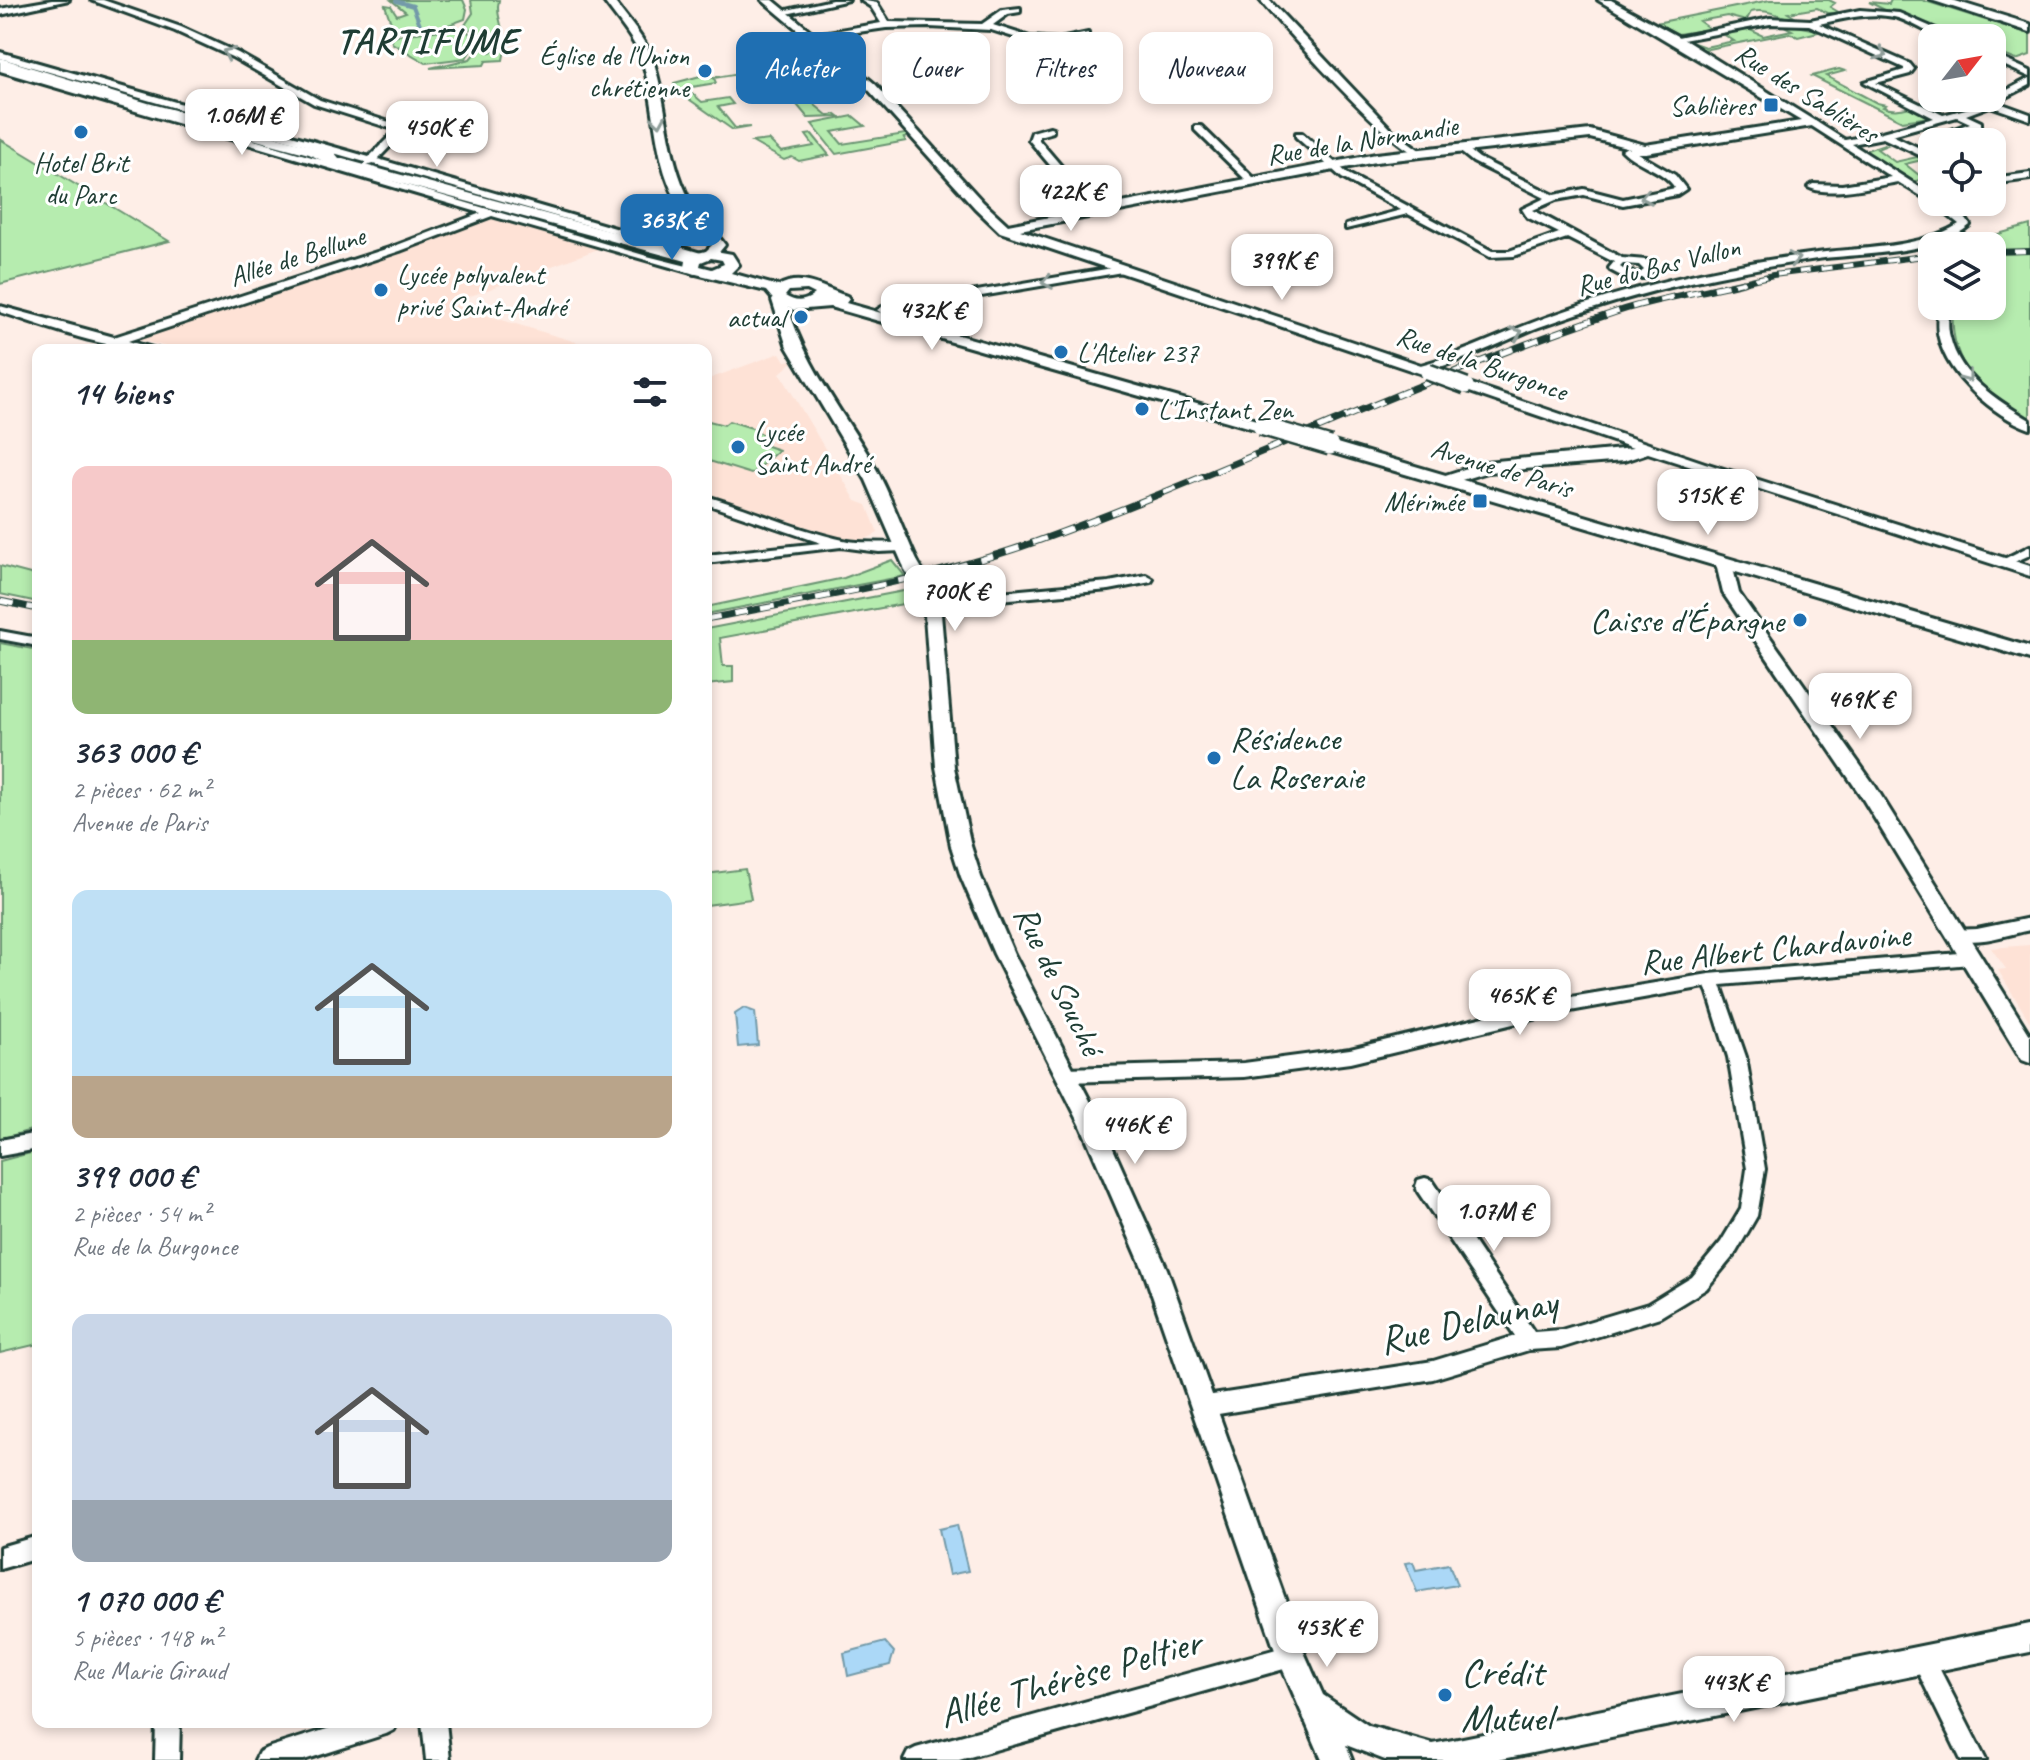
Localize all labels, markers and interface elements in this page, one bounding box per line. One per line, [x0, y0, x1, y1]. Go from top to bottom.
district label: TARTIFUME [337, 18, 522, 64]
north arrow [1918, 24, 2006, 112]
map controls [1918, 24, 2006, 320]
chip: Acheter [736, 32, 866, 104]
chip: Louer [882, 32, 990, 104]
chip: Filtres [1006, 32, 1123, 104]
chip: Nouveau [1139, 32, 1273, 104]
street label: Rue des Sablières [1729, 35, 1887, 152]
place label: Église de l'Union chrétienne [540, 38, 691, 105]
one-way arrow [1873, 45, 1887, 61]
one-way arrow [221, 47, 236, 62]
marker: Église de l'Union chrétienne [696, 62, 714, 80]
place label: Sablières [1669, 88, 1757, 123]
pin: 1.06M € [168, 89, 316, 157]
marker: Sablières [1762, 96, 1780, 114]
text: 1.06M € [203, 98, 281, 131]
pin: 450K € [372, 101, 502, 169]
street label: Rue de la Normandie [1264, 107, 1462, 172]
text: 450K € [404, 110, 470, 143]
one-way arrow [650, 114, 667, 127]
marker: Hotel Brit du Parc [72, 123, 90, 141]
button: locate [1918, 128, 2006, 216]
place label: Hotel Brit du Parc [34, 145, 131, 212]
pin: 422K € [1006, 165, 1136, 233]
text: 422K € [1038, 174, 1104, 207]
one-way arrow [1640, 188, 1654, 205]
pin: 363K € [607, 194, 737, 262]
text: 363K € [639, 203, 705, 236]
street label: Allée de Bellune [225, 217, 371, 294]
street label: Rue du Bas Vallon [1573, 229, 1744, 303]
button: layers [1918, 232, 2006, 320]
pin: 399K € [1217, 234, 1347, 302]
text: 399K € [1249, 243, 1315, 276]
one-way arrow [1787, 251, 1801, 268]
place label: Lycée polyvalent privé Saint-André [397, 257, 570, 324]
one-way arrow [1040, 272, 1054, 289]
marker: Lycée polyvalent privé Saint-André [372, 281, 390, 299]
pin: 432K € [867, 284, 997, 352]
text: 432K € [899, 293, 965, 326]
place label: actual [727, 300, 790, 335]
marker: actual [792, 308, 810, 326]
street label: Rue de la Burgonce [1392, 317, 1574, 409]
one-way arrow [1509, 326, 1523, 343]
place label: L'Atelier 237 [1077, 335, 1200, 370]
marker: L'Atelier 237 [1052, 343, 1070, 361]
one-way arrow [1957, 368, 1972, 383]
icon: filters [628, 370, 672, 414]
text: 14 biens [72, 371, 171, 414]
place label: L'Instant Zen [1158, 392, 1294, 427]
marker: L'Instant Zen [1133, 400, 1151, 418]
place label: Lycée Saint André [754, 414, 874, 481]
street label: Avenue de Paris [1427, 430, 1579, 507]
marker: Lycée Saint André [729, 438, 747, 456]
pin: 515K € [1643, 469, 1773, 537]
text: 515K € [1675, 478, 1741, 511]
place label: Mérimée [1384, 484, 1466, 519]
marker: Mérimée [1471, 492, 1489, 510]
icon: home [300, 518, 444, 662]
pin: 700K € [890, 565, 1020, 633]
text: 700K € [922, 574, 988, 607]
place label: Caisse d'Épargne [1590, 599, 1786, 642]
marker: Caisse d'Épargne [1791, 611, 1809, 629]
pin: 469K € [1795, 673, 1925, 741]
text: 469K € [1827, 682, 1893, 715]
place label: Résidence La Roseraie [1230, 717, 1366, 799]
text: 363 000 € [72, 730, 196, 773]
marker: Résidence La Roseraie [1205, 749, 1223, 767]
text: 2 pièces · 62 m² [72, 773, 210, 806]
text: Avenue de Paris [72, 806, 207, 839]
street label: Rue de Souché [1004, 898, 1116, 1066]
street label: Rue Albert Chardavoine [1638, 912, 1914, 984]
icon: home [300, 942, 444, 1086]
pin: 465K € [1455, 969, 1585, 1037]
text: 465K € [1487, 978, 1553, 1011]
pin: 446K € [1070, 1098, 1200, 1166]
text: 446K € [1102, 1107, 1168, 1140]
text: 399 000 € [72, 1154, 195, 1197]
pin: 1.07M € [1420, 1185, 1568, 1253]
text: 1.07M € [1455, 1194, 1533, 1227]
text: 2 pièces · 54 m² [72, 1197, 210, 1230]
text: Rue de la Burgonce [72, 1230, 237, 1263]
street label: Rue Delaunay [1374, 1276, 1565, 1366]
icon: home [300, 1366, 444, 1510]
text: 1 070 000 € [72, 1578, 219, 1621]
pin: 453K € [1262, 1601, 1392, 1669]
text: 453K € [1294, 1610, 1360, 1643]
street label: Allée Thérèse Peltier [933, 1616, 1210, 1739]
text: 5 pièces · 148 m² [72, 1621, 221, 1654]
place label: Crédit Mutuel [1461, 1647, 1558, 1743]
text: Rue Marie Giraud [72, 1654, 226, 1687]
pin: 443K € [1669, 1656, 1799, 1724]
text: 443K € [1701, 1665, 1767, 1698]
marker: Crédit Mutuel [1436, 1686, 1454, 1704]

